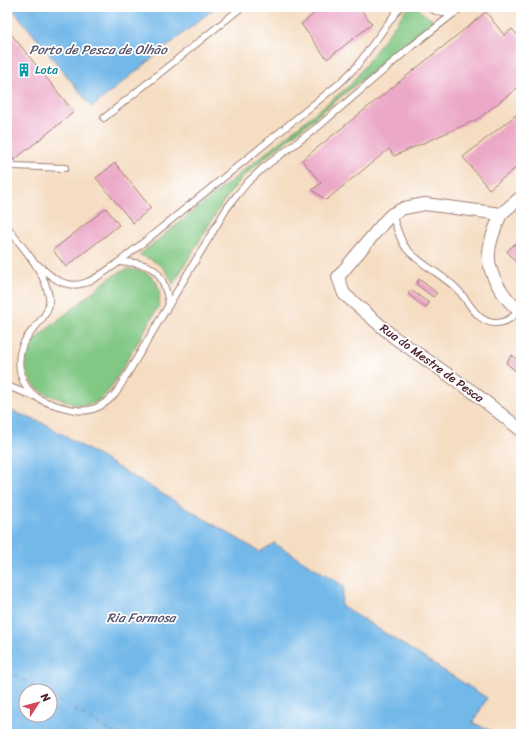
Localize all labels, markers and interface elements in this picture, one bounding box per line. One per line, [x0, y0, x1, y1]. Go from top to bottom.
water label: Porto de Pesca de Olhão [29, 38, 168, 61]
place label: Lota [35, 59, 59, 81]
building icon: Lota [16, 62, 32, 78]
street label: Rua do Mestre de Pesca [375, 318, 490, 409]
water label: Ria Formosa [107, 606, 177, 629]
north arrow [18, 683, 58, 723]
text: N [35, 688, 56, 706]

